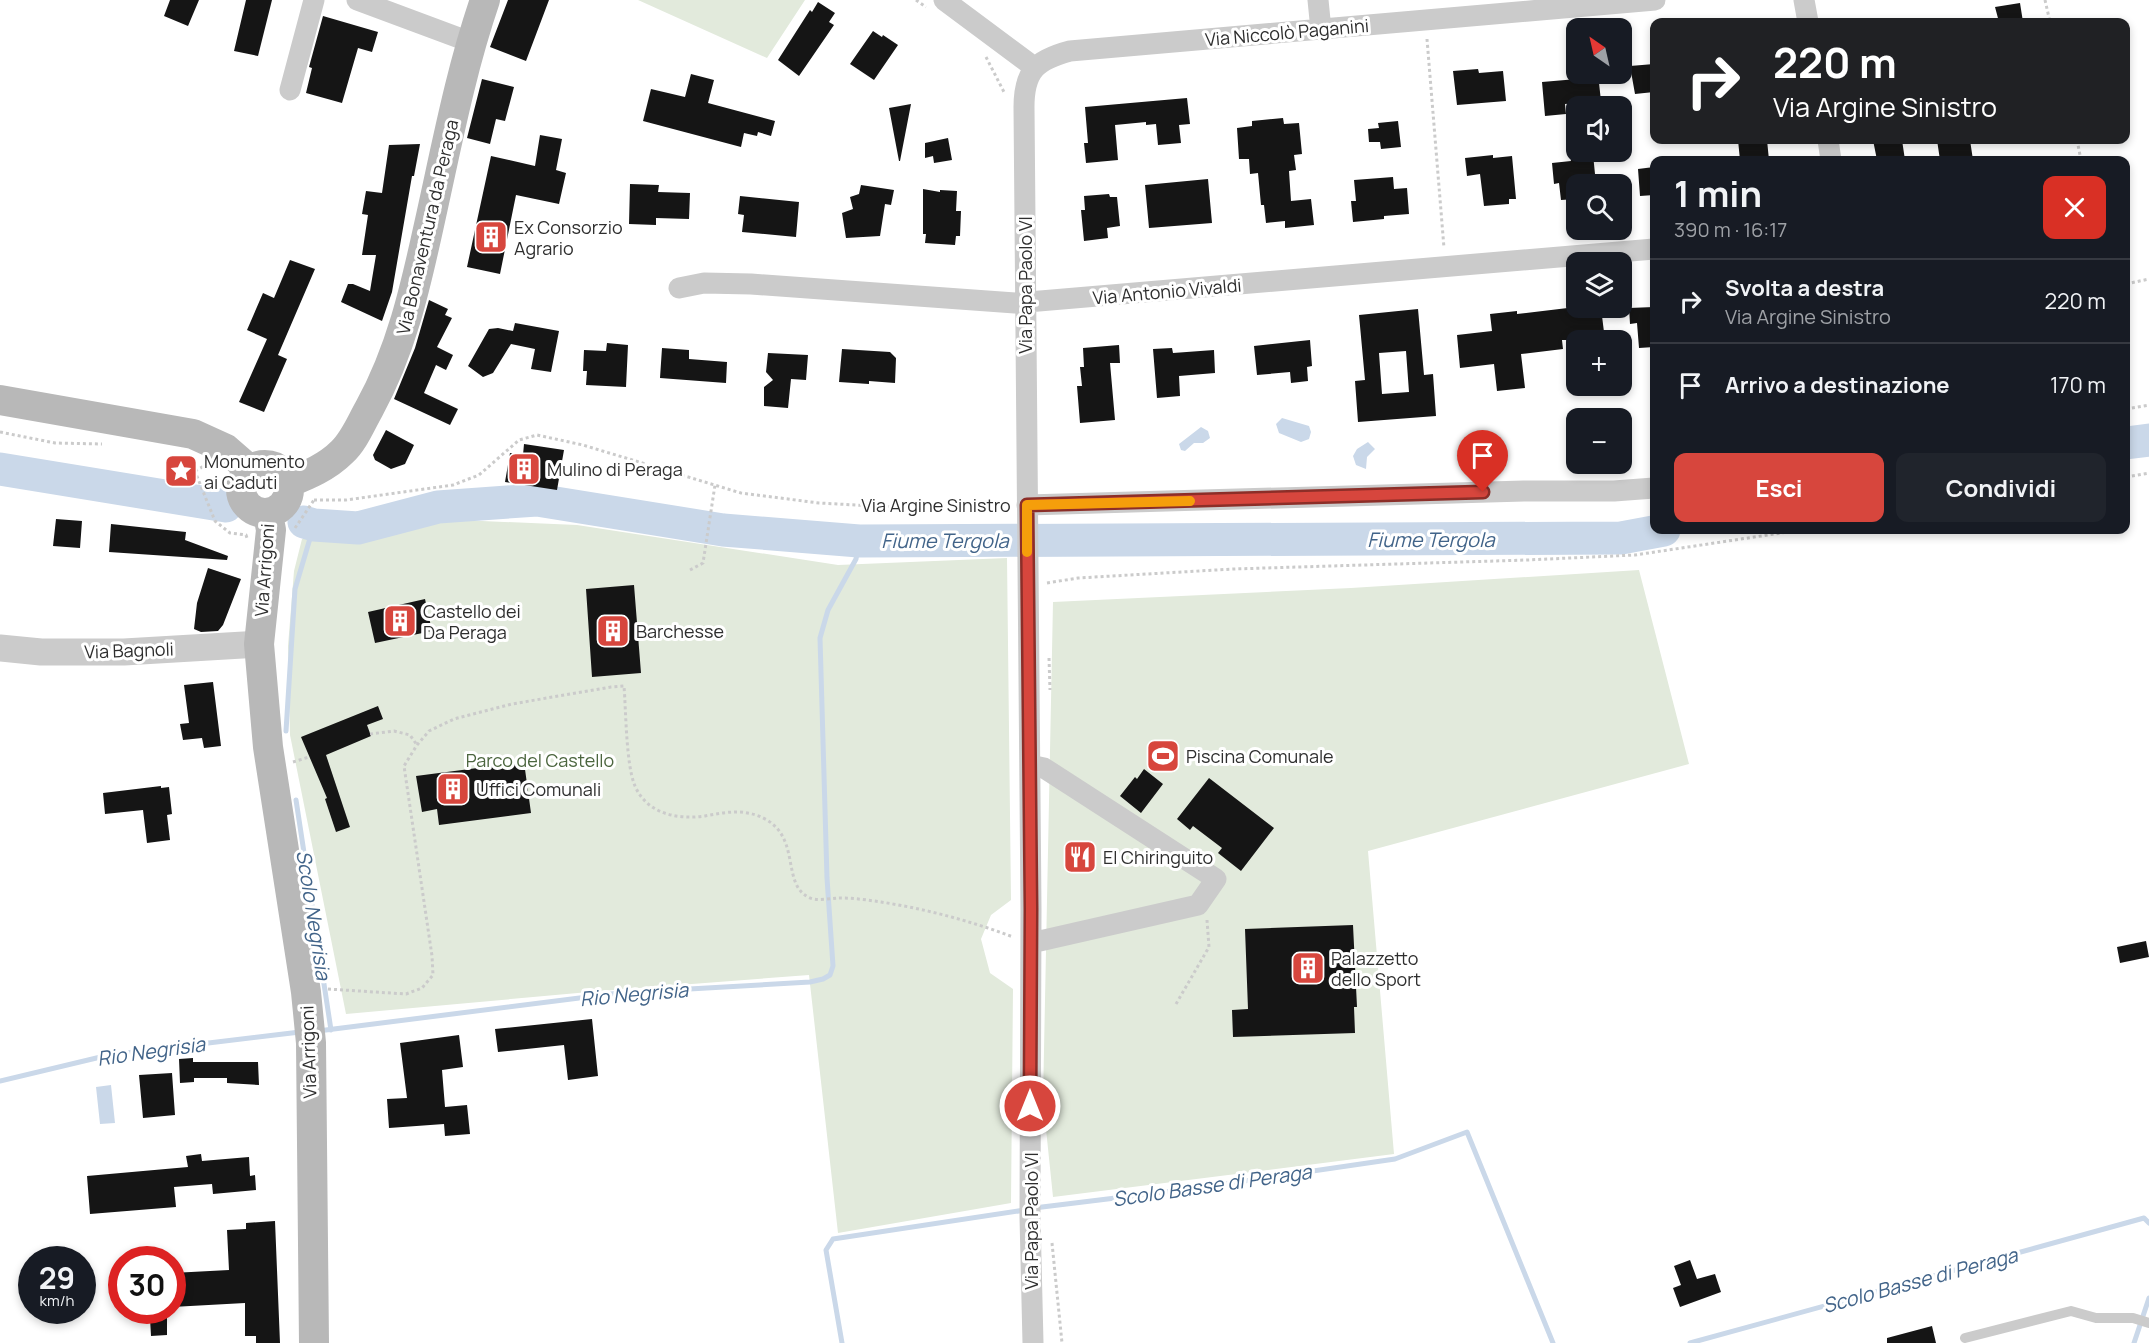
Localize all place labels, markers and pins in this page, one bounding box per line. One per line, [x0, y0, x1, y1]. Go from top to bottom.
place label: Ex Consorzio Agrario [514, 215, 623, 260]
building icon: Ex Consorzio Agrario [473, 219, 509, 255]
pin [1457, 430, 1508, 492]
place label: Monumento ai Caduti [204, 449, 305, 494]
building icon: Mulino di Peraga [506, 451, 542, 487]
place icon: Monumento ai Caduti [163, 453, 199, 489]
place label: Mulino di Peraga [547, 457, 683, 481]
place label: Castello dei Da Peraga [423, 599, 521, 644]
building icon: Castello dei Da Peraga [382, 603, 418, 639]
building icon: Barchesse [595, 613, 631, 649]
place label: Barchesse [636, 619, 724, 643]
sports icon: Piscina Comunale [1145, 738, 1181, 774]
place label: Piscina Comunale [1186, 744, 1334, 768]
building icon: Uffici Comunali [435, 771, 471, 807]
place label: Uffici Comunali [476, 777, 601, 801]
restaurant icon: El Chiringuito [1062, 839, 1098, 875]
place label: El Chiringuito [1103, 845, 1213, 869]
place label: Palazzetto dello Sport [1331, 946, 1421, 991]
building icon: Palazzetto dello Sport [1290, 950, 1326, 986]

